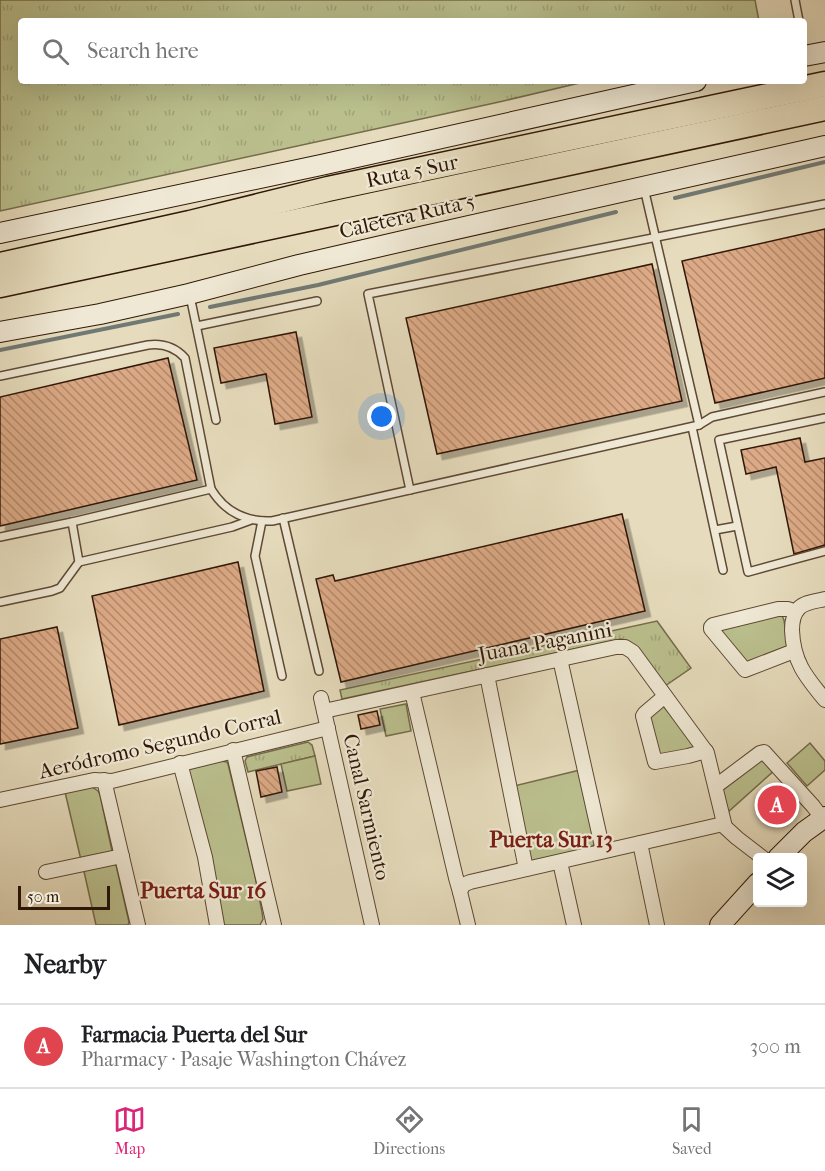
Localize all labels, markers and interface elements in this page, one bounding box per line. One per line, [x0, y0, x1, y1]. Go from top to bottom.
search box [18, 18, 807, 84]
icon: search [39, 35, 72, 68]
text: Search here [87, 38, 199, 64]
street label: Ruta 5 Sur [364, 150, 460, 192]
street label: Caletera Ruta 5 [337, 189, 477, 243]
your location [367, 402, 396, 431]
street label: Juana Paganini [474, 617, 614, 667]
street label: Aeródromo Segundo Corral [35, 704, 284, 784]
street label: Canal Sarmiento [338, 731, 396, 883]
pin: A [758, 782, 796, 828]
district label: Puerta Sur 13 [489, 827, 613, 853]
map controls [753, 853, 807, 907]
button: layers [753, 853, 807, 907]
district label: Puerta Sur 16 [140, 878, 267, 904]
scale bar [18, 883, 110, 910]
text: 50 m [27, 887, 59, 906]
text: Nearby [24, 949, 106, 980]
text: Farmacia Puerta del Sur [81, 1022, 307, 1048]
text: A [37, 1035, 50, 1058]
text: 300 m [750, 1035, 801, 1058]
text: Pharmacy · Pasaje Washington Chávez [81, 1048, 406, 1071]
tab: Map [113, 1103, 146, 1158]
tab: Directions [373, 1103, 445, 1158]
tab: Saved [672, 1103, 712, 1158]

